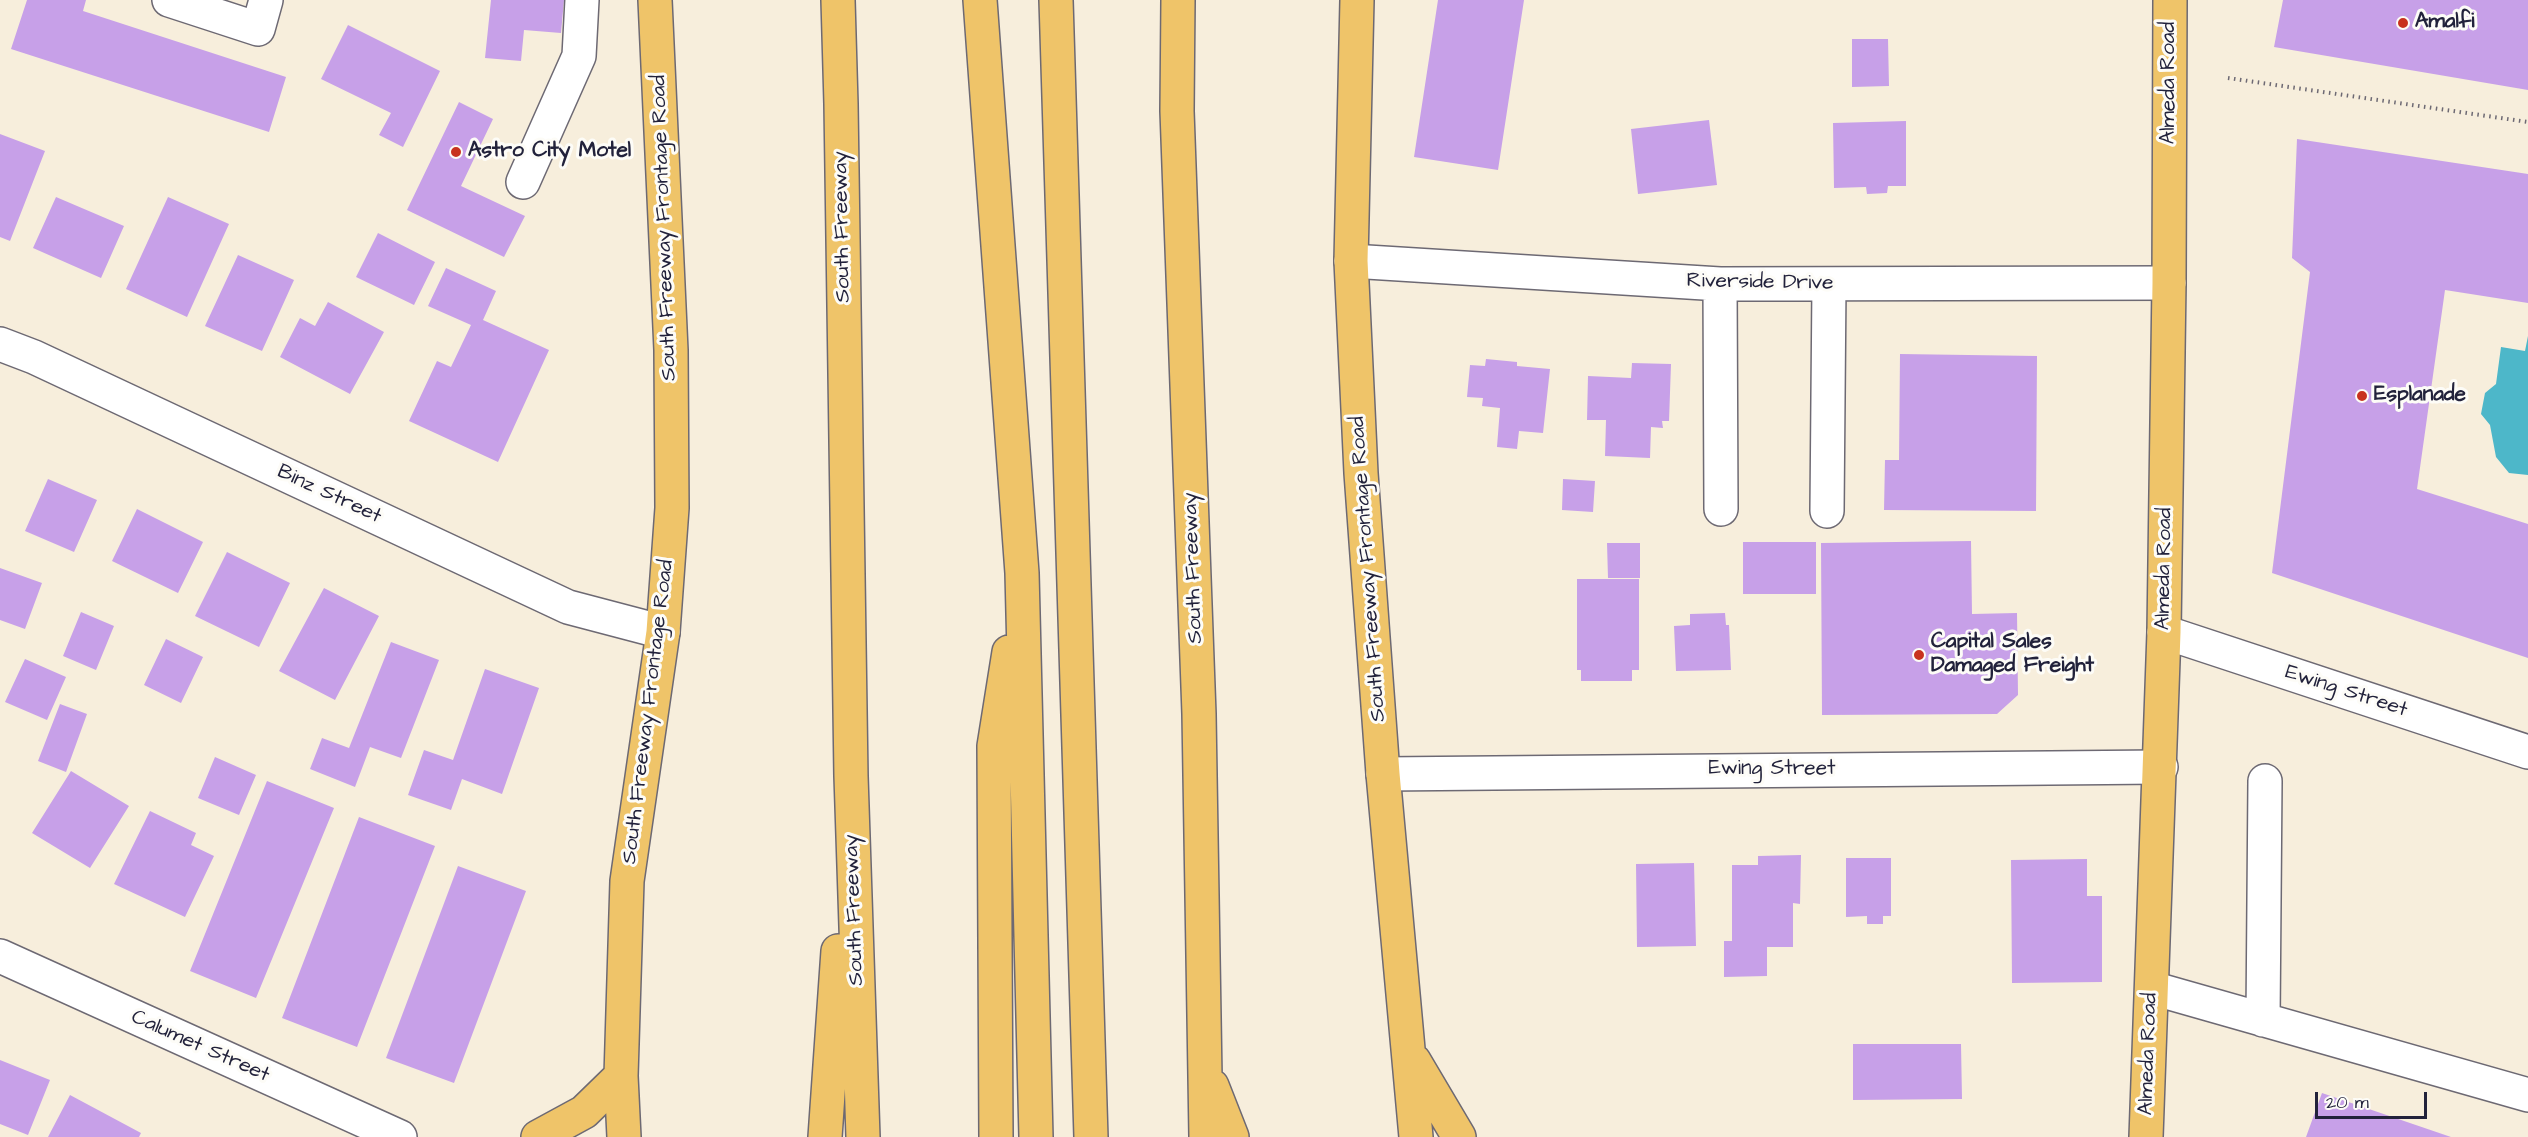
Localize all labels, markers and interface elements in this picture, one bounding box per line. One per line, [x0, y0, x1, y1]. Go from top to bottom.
place label: Amalfi [2415, 10, 2474, 36]
marker: Amalfi [2396, 16, 2410, 30]
street label: Almeda Road [2157, 22, 2183, 144]
street label: South Freeway Frontage Road [647, 75, 683, 381]
place label: Astro City Motel [468, 139, 631, 165]
marker: Astro City Motel [449, 145, 463, 159]
street label: South Freeway [829, 151, 857, 303]
street label: Riverside Drive [1686, 269, 1834, 297]
place label: Esplanade [2374, 383, 2466, 409]
marker: Esplanade [2355, 389, 2369, 403]
street label: South Freeway Frontage Road [1346, 415, 1392, 723]
street label: Binz Street [273, 460, 385, 530]
street label: South Freeway [1179, 492, 1209, 644]
street label: Almeda Road [2151, 508, 2179, 630]
street label: South Freeway Frontage Road [618, 559, 680, 865]
place label: Capital Sales Damaged Freight [1931, 630, 2094, 680]
marker: Capital Sales Damaged Freight [1912, 648, 1926, 662]
street label: Ewing Street [2282, 660, 2410, 724]
street label: Ewing Street [1708, 757, 1836, 783]
street label: South Freeway [840, 834, 870, 986]
street label: Almeda Road [2134, 992, 2164, 1116]
street label: Calumet Street [127, 1005, 273, 1089]
scale bar [2318, 1080, 2430, 1118]
text: 20 m [2326, 1090, 2369, 1115]

